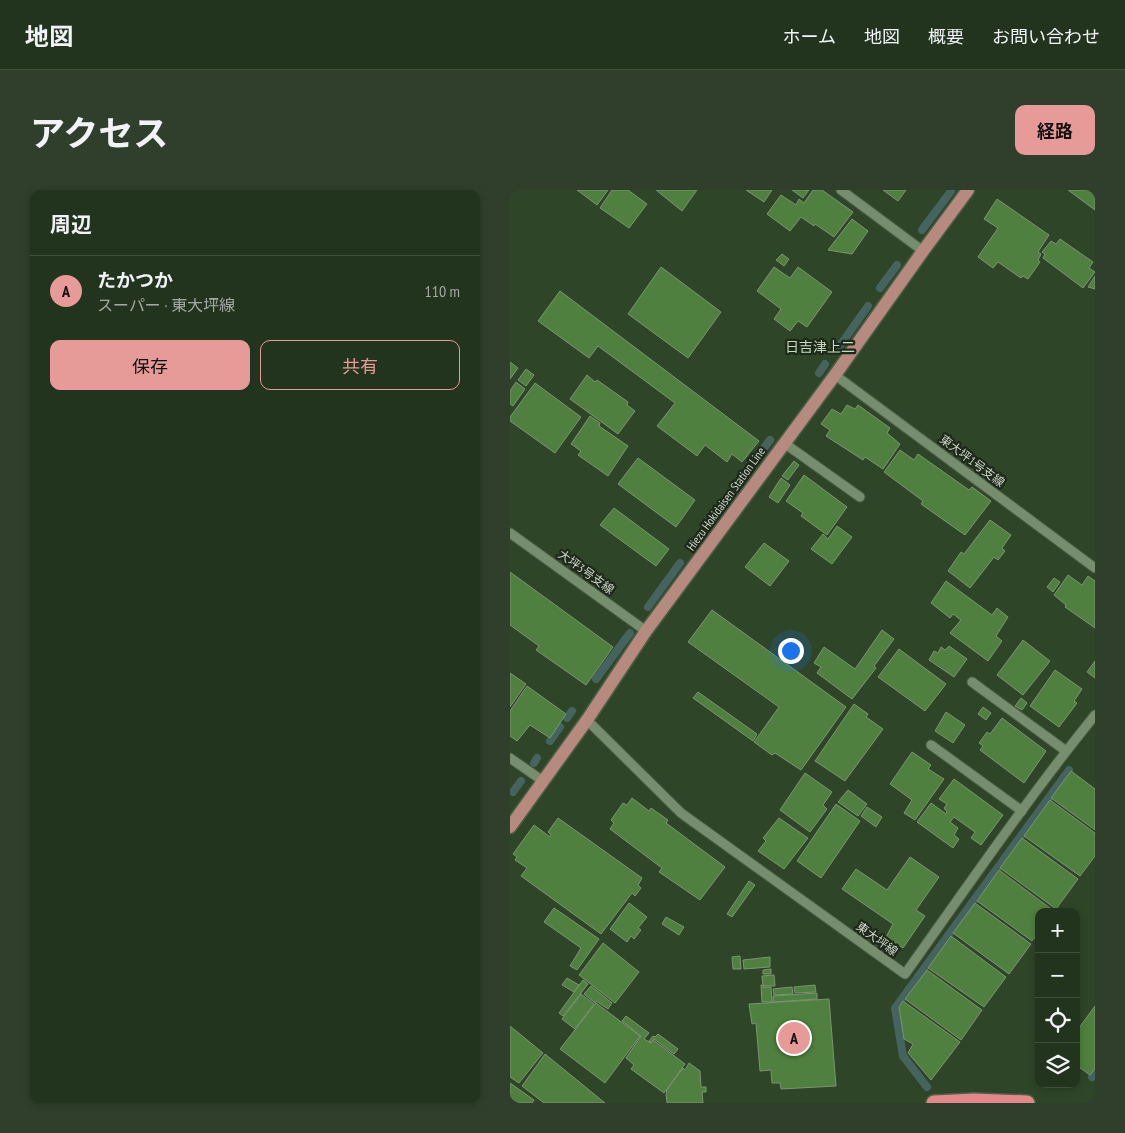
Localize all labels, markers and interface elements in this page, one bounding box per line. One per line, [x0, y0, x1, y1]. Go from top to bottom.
text: 地図 [25, 21, 73, 52]
text: ホーム [783, 25, 836, 48]
text: 地図 [864, 25, 900, 48]
text: 概要 [928, 25, 964, 48]
text: お問い合わせ [992, 25, 1100, 48]
button: 経路 [1015, 105, 1095, 155]
text: アクセス [30, 110, 168, 156]
text: 周辺 [50, 211, 92, 238]
text: たかつか [97, 268, 173, 292]
text: A [62, 281, 70, 301]
text: 110 m [425, 281, 460, 301]
text: スーパー · 東大坪線 [97, 295, 235, 315]
district label: 日吉津上二 [785, 338, 855, 356]
button: 保存 [50, 340, 250, 390]
button: 共有 [260, 340, 460, 390]
street label: 東大坪1号支線 [937, 431, 1008, 490]
street label: Hiezu Hokidaisen Station Line [683, 444, 768, 553]
street label: 大坪3号支線 [555, 546, 617, 597]
your location [778, 638, 804, 664]
map controls [1035, 908, 1080, 1088]
button: + [1035, 908, 1080, 953]
street label: 東大坪線 [853, 918, 901, 959]
button: − [1035, 953, 1080, 998]
button: locate [1035, 998, 1080, 1043]
pin: A [778, 1019, 810, 1057]
button: layers [1035, 1043, 1080, 1088]

